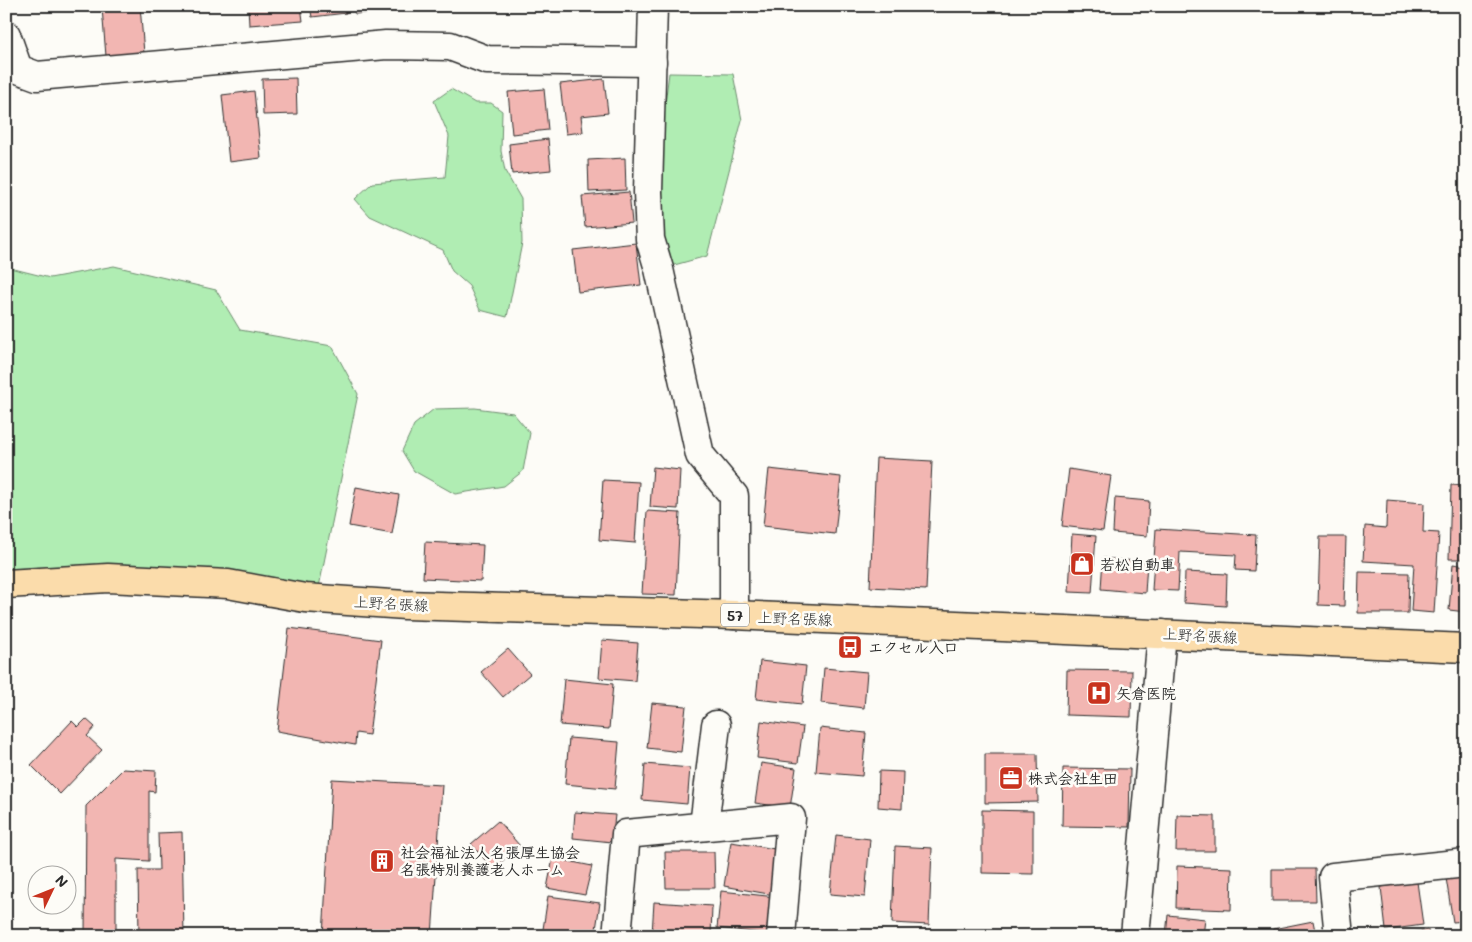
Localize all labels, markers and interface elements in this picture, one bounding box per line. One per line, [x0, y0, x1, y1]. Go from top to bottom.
shop icon: 若松自動車 [1069, 551, 1095, 577]
place label: 若松自動車 [1100, 554, 1175, 574]
street label: 上野名張線 [353, 591, 429, 615]
road number: 57 [721, 604, 749, 626]
street label: 上野名張線 [757, 607, 833, 629]
street label: 上野名張線 [1162, 623, 1238, 647]
bus stop icon: エクセル入口 [837, 634, 863, 660]
place label: エクセル入口 [868, 637, 959, 657]
hospital icon: 矢倉医院 [1086, 680, 1112, 706]
place label: 矢倉医院 [1116, 683, 1176, 703]
office icon: 株式会社生田 [998, 765, 1024, 791]
place label: 株式会社生田 [1028, 768, 1118, 788]
place label: 社会福祉法人名張厚生協会 名張特別養護老人ホーム [400, 842, 580, 879]
building icon: 社会福祉法人名張厚生協会 名張特別養護老人ホーム [369, 848, 395, 874]
north arrow [28, 864, 78, 914]
text: N [51, 870, 72, 891]

